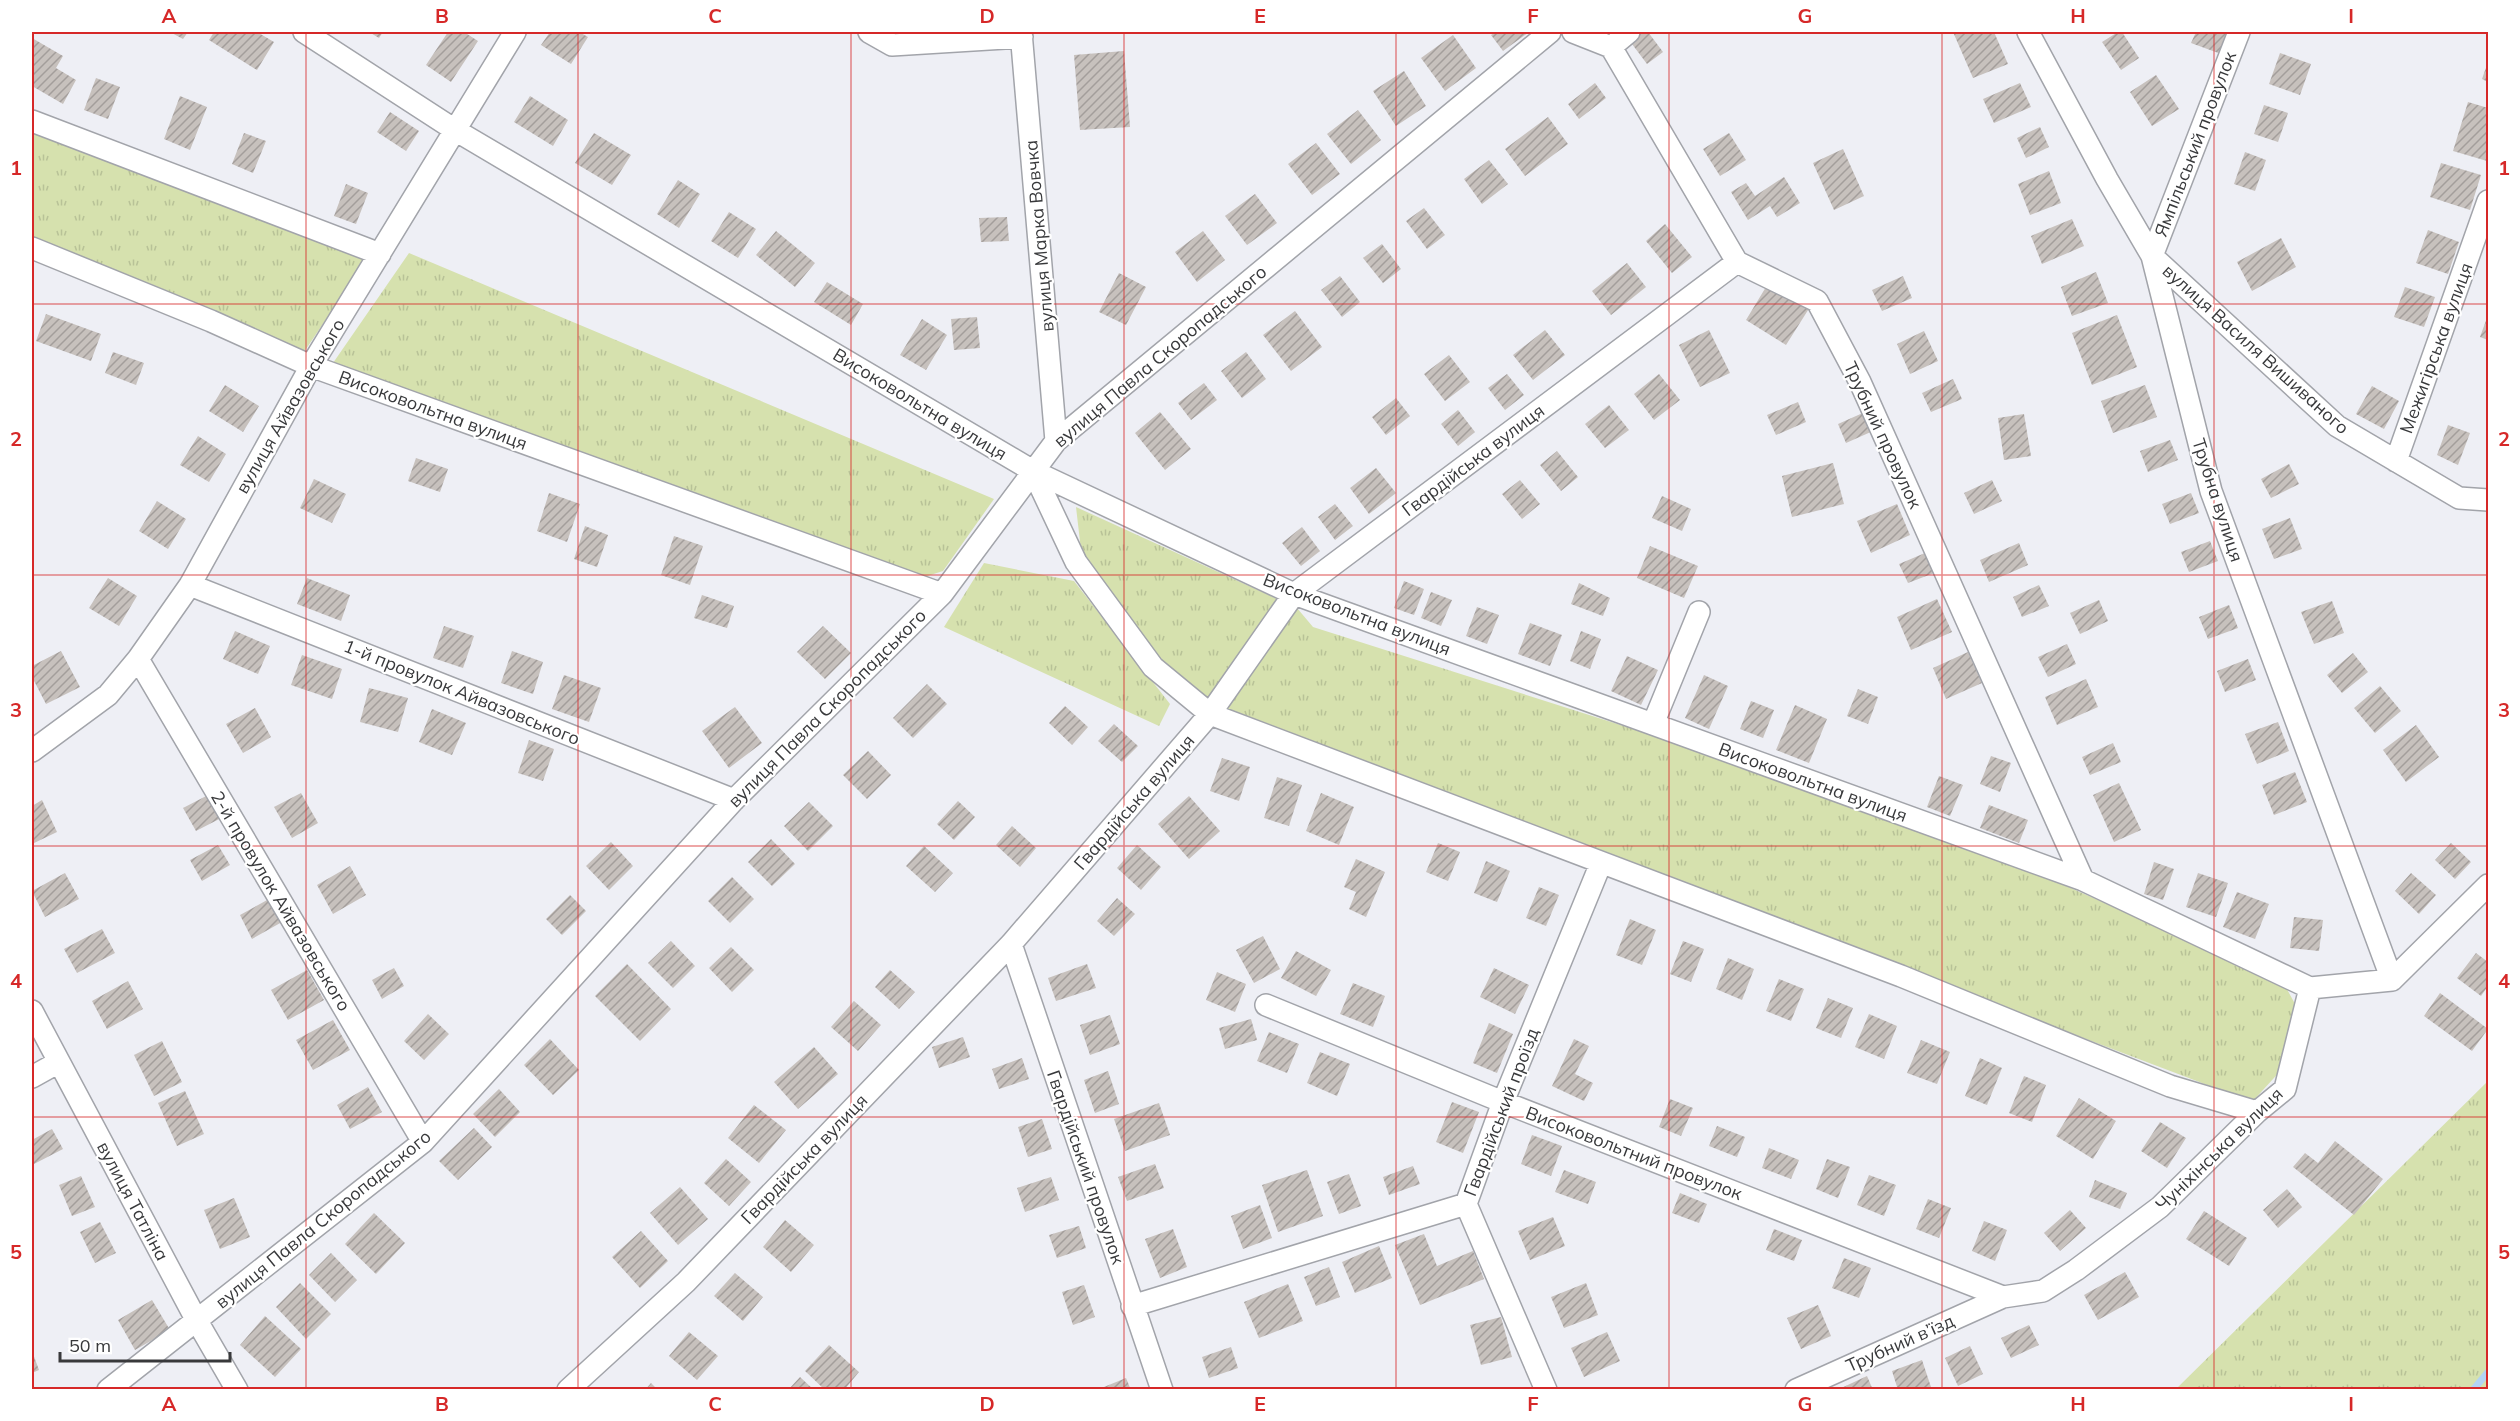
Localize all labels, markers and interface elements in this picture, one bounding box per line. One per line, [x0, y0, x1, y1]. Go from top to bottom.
text: A [162, 3, 177, 28]
text: B [435, 3, 449, 28]
text: C [708, 3, 722, 28]
text: D [979, 3, 995, 28]
text: E [1254, 3, 1266, 28]
text: F [1527, 3, 1539, 28]
text: G [1798, 3, 1812, 28]
text: H [2070, 3, 2086, 28]
text: I [2348, 3, 2354, 28]
street label: Ямпільський провулок [2149, 48, 2241, 240]
street label: вулиця Марка Вовчка [1019, 139, 1059, 333]
text: 1 [10, 155, 22, 180]
text: 1 [2498, 155, 2510, 180]
street label: вулиця Василя Вишиваного [2158, 259, 2354, 439]
street label: вулиця Павла Скоропадського [1049, 260, 1271, 452]
street label: Межигірська вулиця [2394, 260, 2478, 436]
street label: вулиця Айвазовського [230, 314, 350, 498]
street label: Високовольтна вулиця [829, 343, 1011, 465]
street label: Трубний провулок [1839, 358, 1927, 512]
street label: Високовольтна вулиця [336, 365, 530, 455]
street label: Гвардійська вулиця [1397, 399, 1549, 521]
text: 2 [10, 426, 22, 451]
text: 2 [2498, 426, 2510, 451]
street label: Трубна вулиця [2187, 435, 2249, 565]
street label: Високовольтна вулиця [1260, 568, 1454, 660]
street label: вулиця Павла Скоропадського [723, 604, 931, 812]
street label: 1-й провулок Айвазовського [340, 634, 584, 750]
text: 3 [10, 697, 22, 722]
text: 3 [2498, 697, 2510, 722]
street label: Гвардійська вулиця [1069, 729, 1199, 875]
street label: Високовольтна вулиця [1716, 737, 1910, 827]
street label: 2-й провулок Айвазовського [206, 787, 356, 1015]
text: 4 [10, 968, 22, 993]
text: 4 [2498, 968, 2510, 993]
street label: Гвардійський проїзд [1458, 1025, 1544, 1199]
street label: Гвардійський провулок [1042, 1067, 1130, 1267]
street label: Чуніхінська вулиця [2151, 1082, 2287, 1216]
street label: Гвардійська вулиця [736, 1089, 872, 1229]
street label: Високовольтний провулок [1522, 1101, 1746, 1205]
street label: вулиця Павла Скоропадського [210, 1125, 436, 1313]
street label: вулиця Татліна [92, 1138, 174, 1264]
text: 5 [10, 1239, 22, 1264]
text: 5 [2498, 1239, 2510, 1264]
street label: Трубний в’їзд [1842, 1309, 1958, 1377]
scale bar [60, 1325, 230, 1363]
text: 50 m [69, 1334, 111, 1357]
text: A [162, 1391, 177, 1416]
text: B [435, 1391, 449, 1416]
text: C [708, 1391, 722, 1416]
text: D [979, 1391, 995, 1416]
text: E [1254, 1391, 1266, 1416]
text: F [1527, 1391, 1539, 1416]
text: G [1798, 1391, 1812, 1416]
text: H [2070, 1391, 2086, 1416]
text: I [2348, 1391, 2354, 1416]

